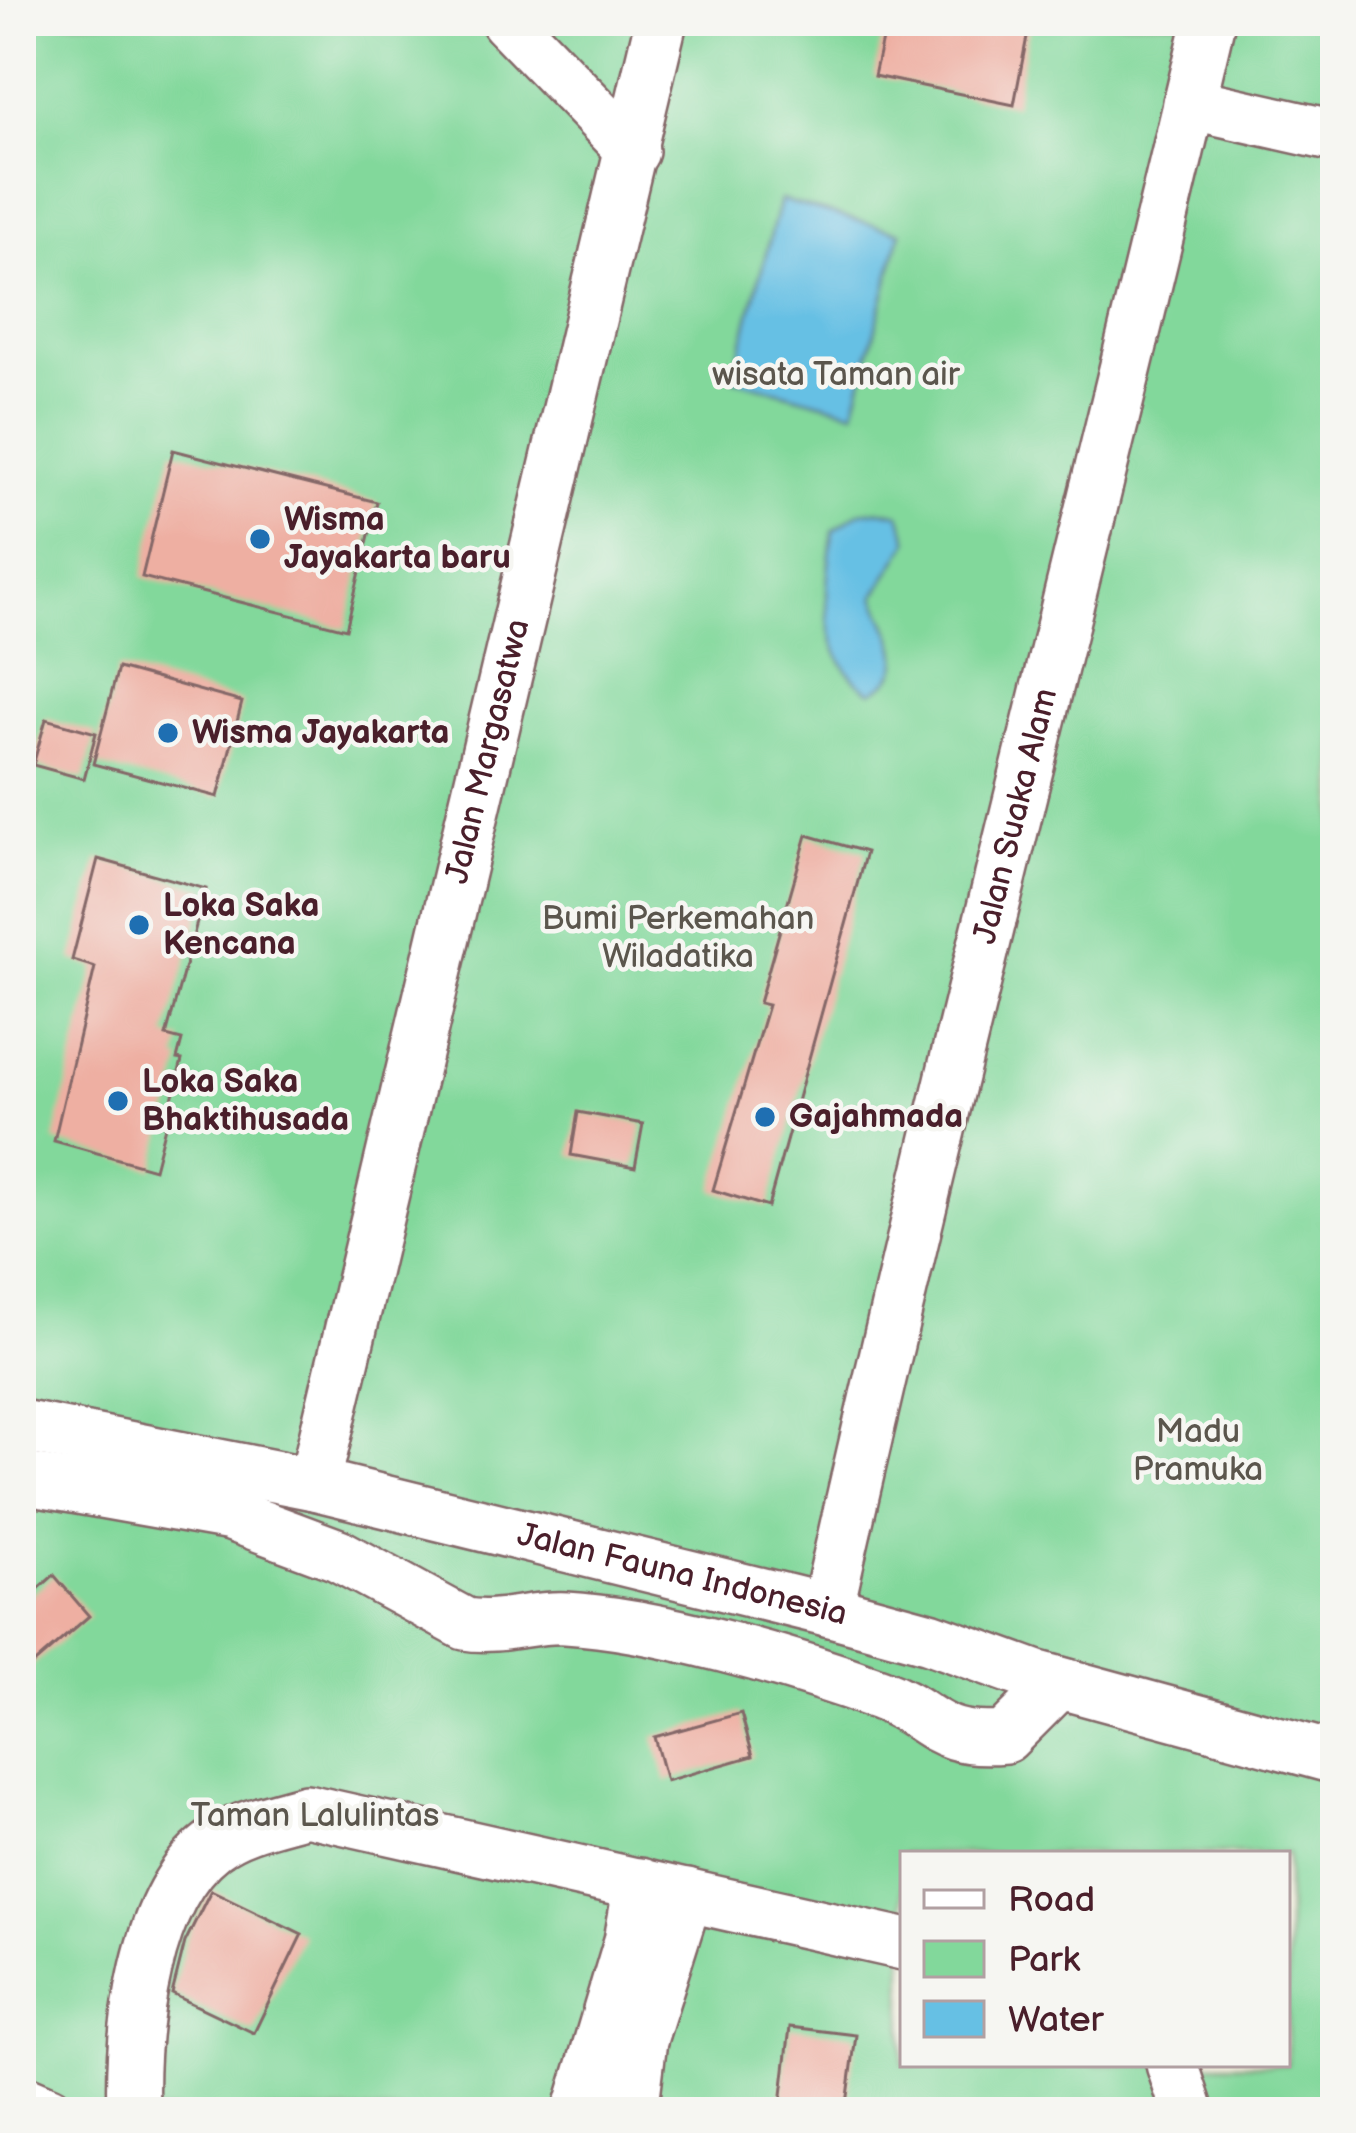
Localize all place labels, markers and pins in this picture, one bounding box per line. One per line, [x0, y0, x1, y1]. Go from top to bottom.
place label: Wisma Jayakarta baru [284, 500, 511, 578]
marker: Wisma Jayakarta baru [247, 526, 273, 552]
place label: Wisma Jayakarta [192, 713, 449, 753]
marker: Wisma Jayakarta [155, 720, 181, 746]
place label: Loka Saka Kencana [163, 886, 319, 964]
marker: Loka Saka Kencana [126, 912, 152, 938]
place label: Loka Saka Bhaktihusada [142, 1062, 349, 1140]
marker: Loka Saka Bhaktihusada [105, 1088, 131, 1114]
place label: Gajahmada [789, 1097, 963, 1137]
marker: Gajahmada [752, 1104, 778, 1130]

